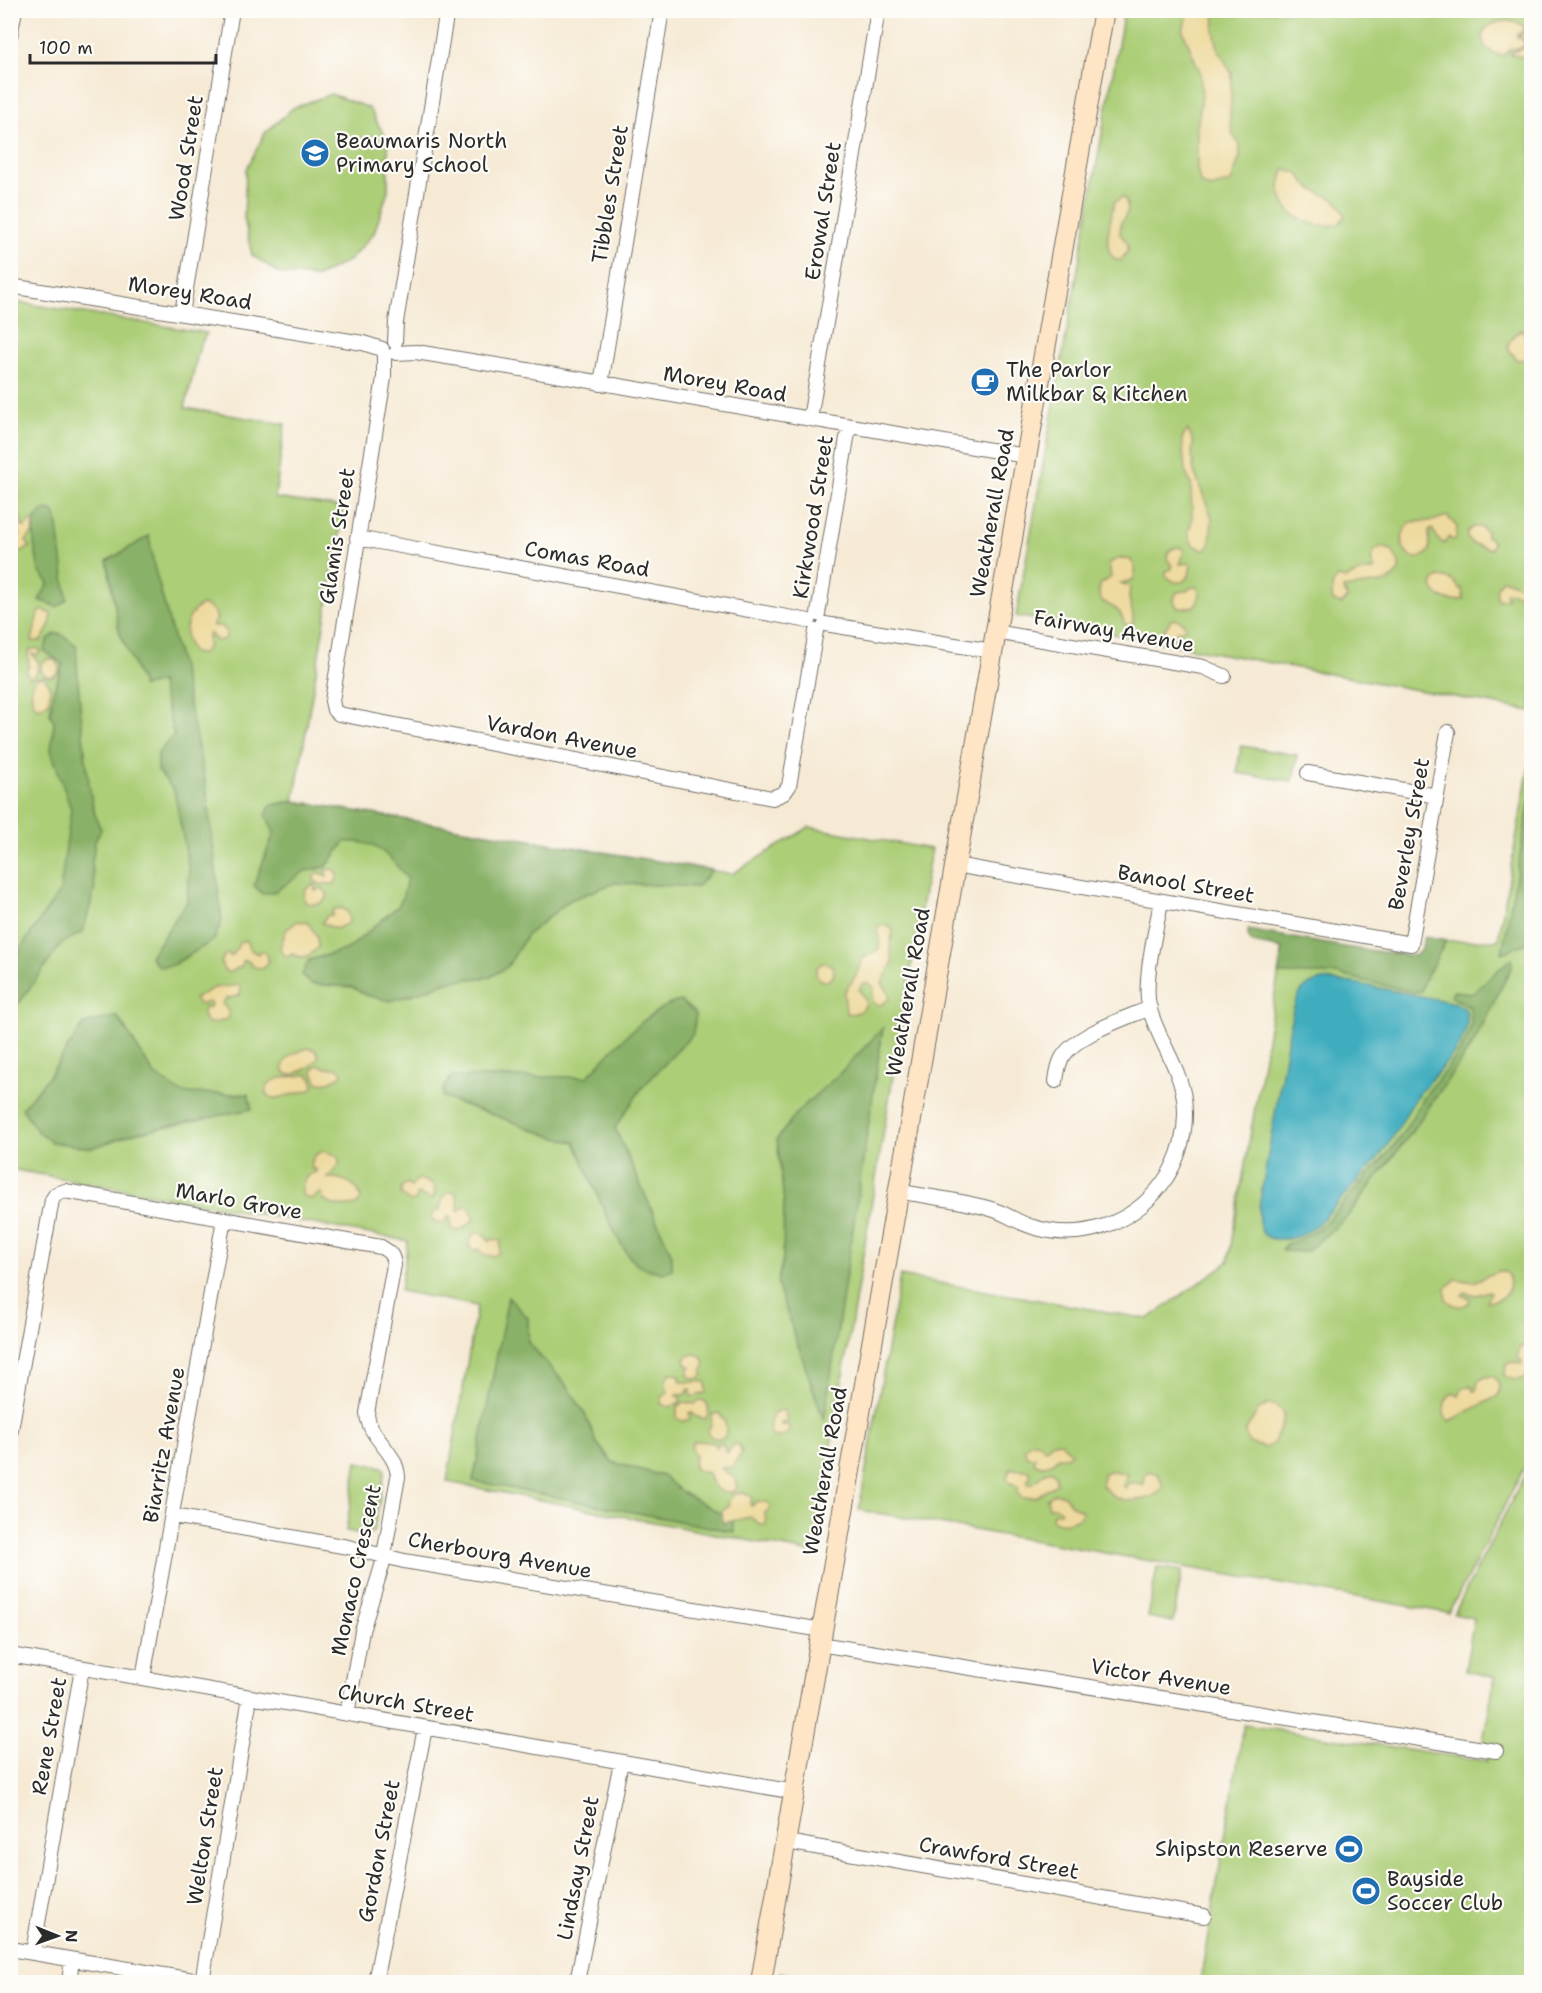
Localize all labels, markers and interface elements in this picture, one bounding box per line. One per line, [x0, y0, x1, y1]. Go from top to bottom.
scale bar [30, 27, 216, 65]
text: 100 m [39, 36, 93, 60]
street label: Wood Street [162, 93, 210, 223]
street label: Tibbles Street [585, 123, 635, 265]
place label: Beaumaris North Primary School [336, 127, 507, 179]
school or university icon: Beaumaris North Primary School [299, 137, 331, 169]
street label: Erowal Street [798, 140, 848, 282]
street label: Morey Road [126, 269, 254, 317]
place label: The Parlor Milkbar & Kitchen [1006, 356, 1188, 408]
street label: Morey Road [661, 359, 789, 409]
cafe icon: The Parlor Milkbar & Kitchen [969, 366, 1001, 398]
street label: Weatherall Road [963, 426, 1021, 600]
street label: Kirkwood Street [786, 433, 840, 601]
street label: Glamis Street [312, 466, 362, 606]
street label: Comas Road [522, 534, 652, 584]
street label: Fairway Avenue [1031, 603, 1197, 659]
street label: Vardon Avenue [484, 709, 640, 765]
street label: Beverley Street [1382, 756, 1436, 912]
street label: Banool Street [1115, 858, 1257, 910]
street label: Weatherall Road [879, 905, 937, 1079]
street label: Marlo Grove [173, 1176, 305, 1226]
street label: Biarritz Avenue [136, 1365, 192, 1525]
street label: Weatherall Road [796, 1384, 854, 1558]
street label: Monaco Crescent [324, 1482, 388, 1658]
street label: Cherbourg Avenue [406, 1525, 594, 1585]
street label: Victor Avenue [1089, 1652, 1233, 1702]
street label: Rene Street [25, 1675, 73, 1797]
street label: Church Street [335, 1677, 477, 1729]
street label: Welton Street [180, 1765, 230, 1907]
street label: Gordon Street [351, 1777, 407, 1925]
street label: Lindsay Street [550, 1793, 606, 1943]
street label: Crawford Street [917, 1830, 1081, 1886]
sports icon: Shipston Reserve [1333, 1833, 1365, 1865]
place label: Shipston Reserve [1155, 1835, 1328, 1863]
place label: Bayside Soccer Club [1387, 1865, 1503, 1917]
sports icon: Bayside Soccer Club [1350, 1875, 1382, 1907]
north arrow [27, 1906, 87, 1966]
text: N [61, 1930, 82, 1943]

